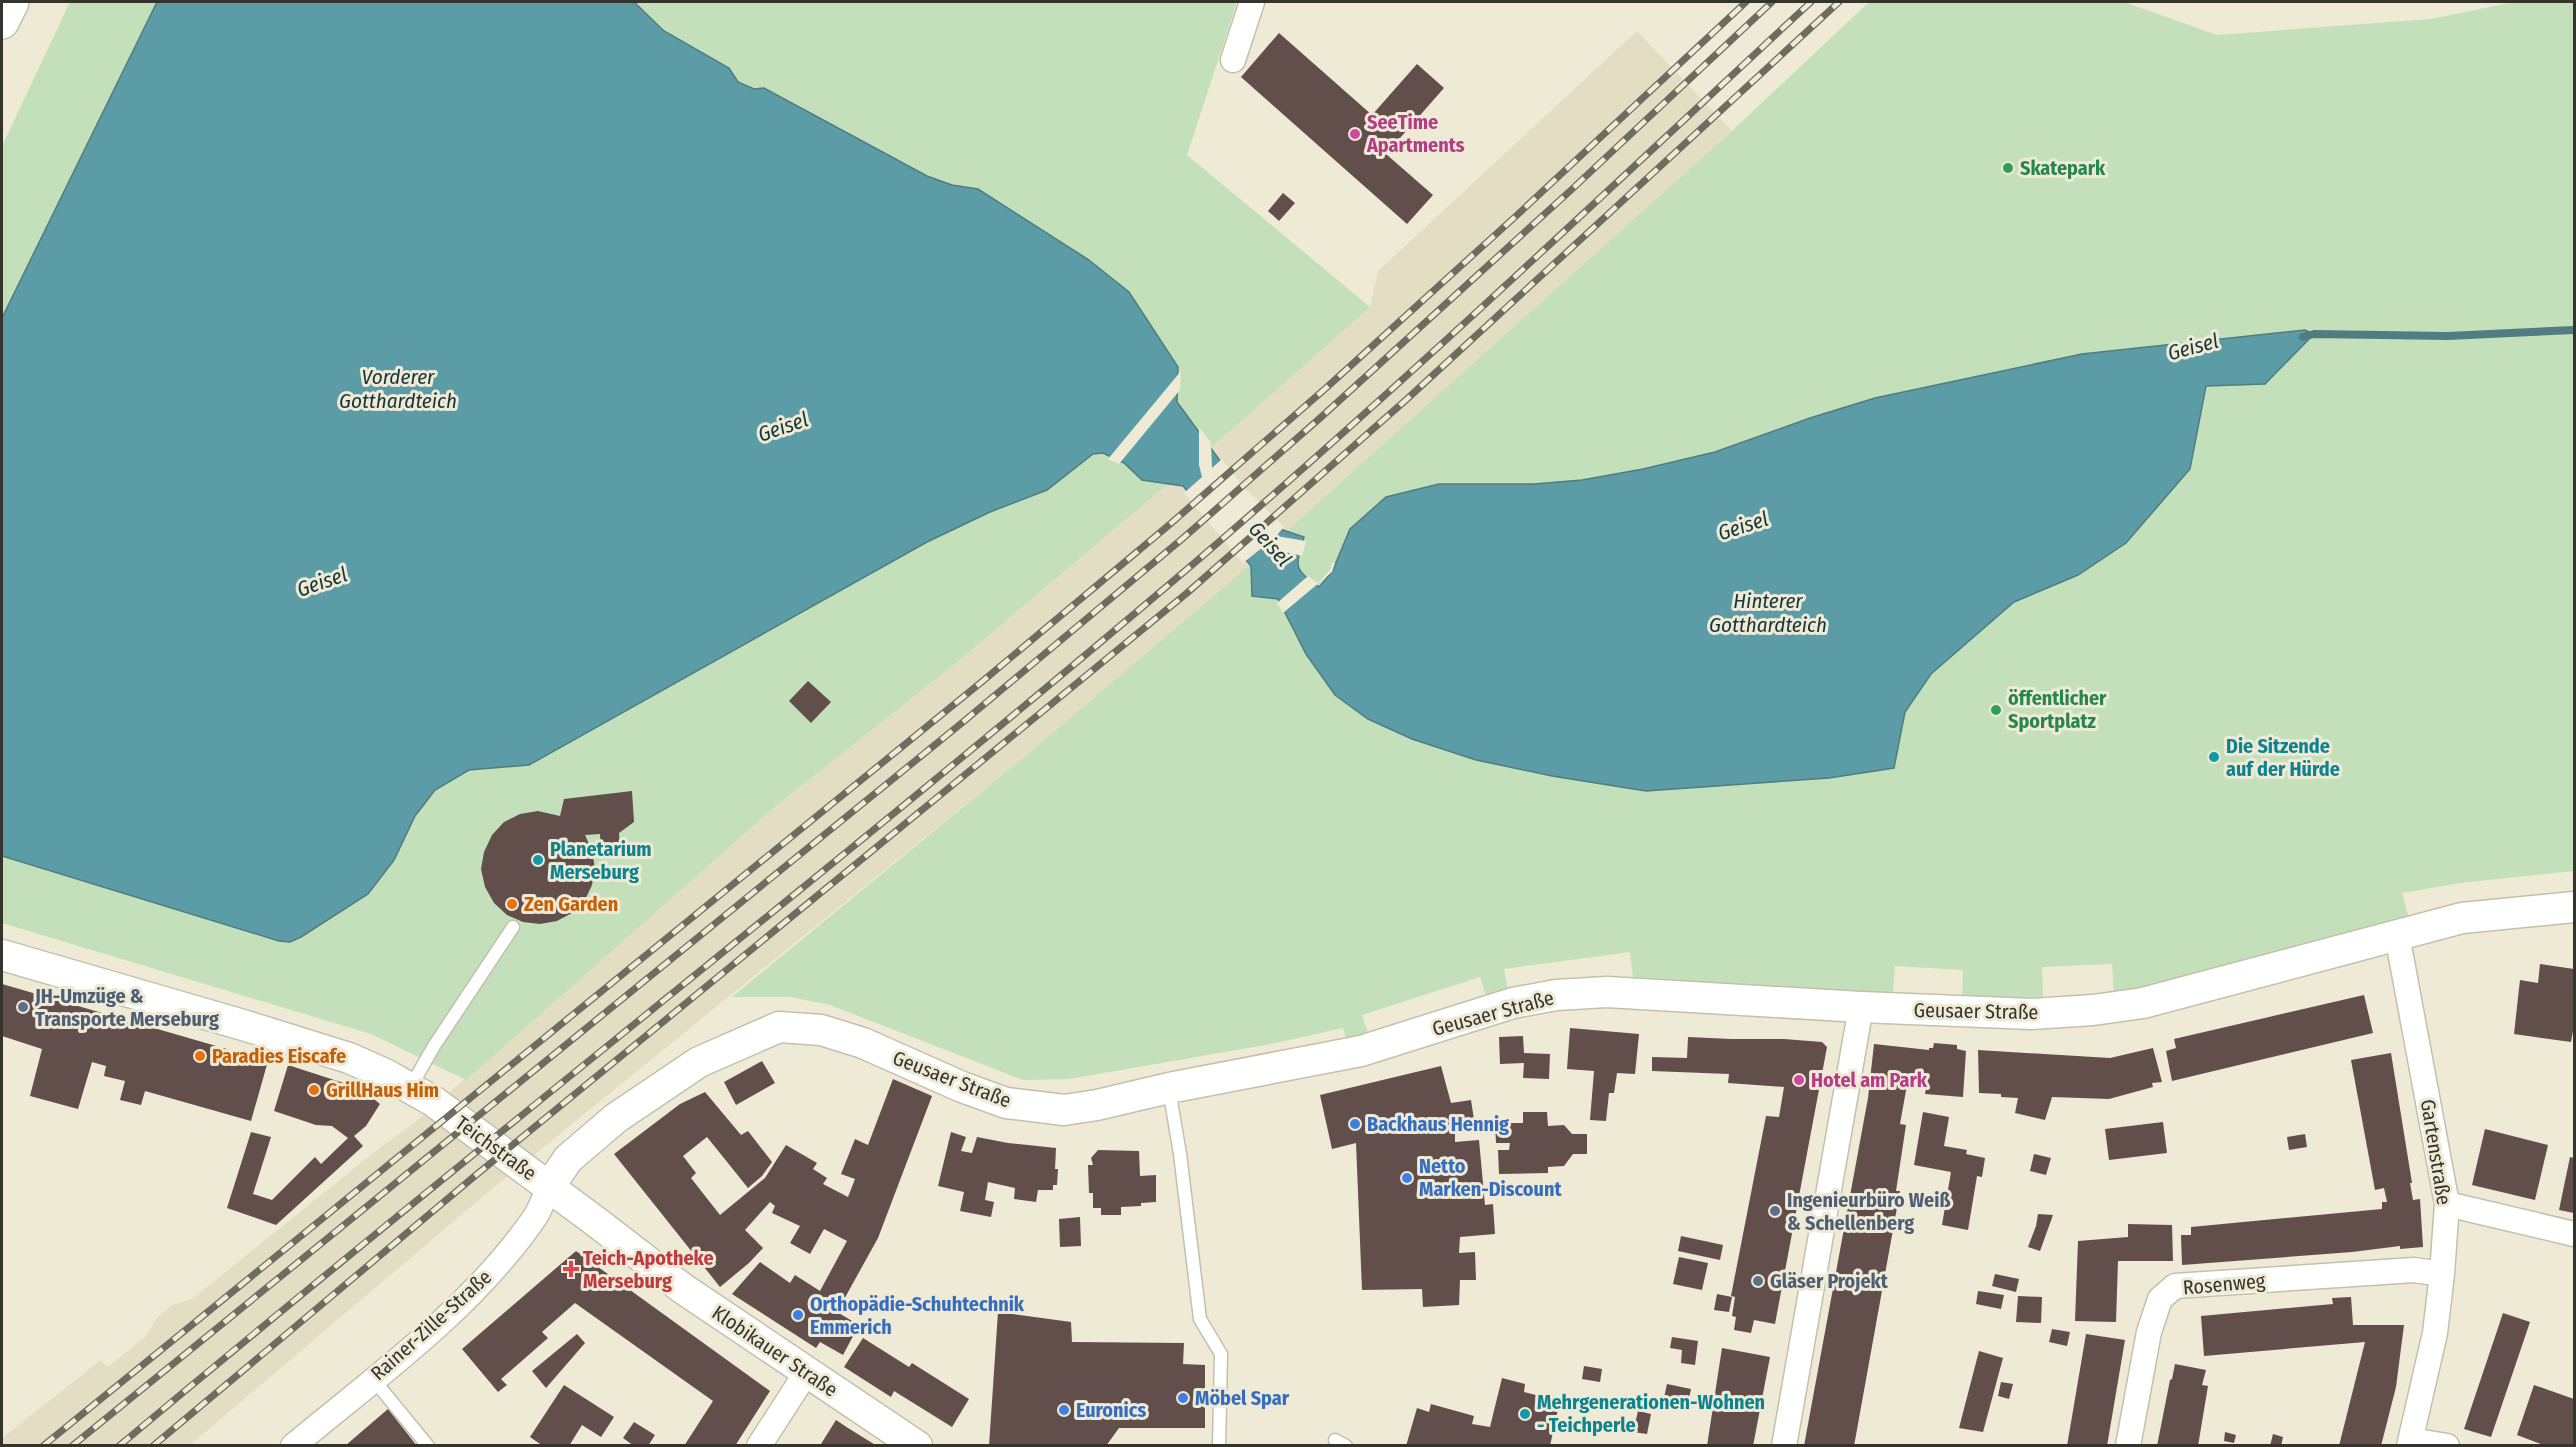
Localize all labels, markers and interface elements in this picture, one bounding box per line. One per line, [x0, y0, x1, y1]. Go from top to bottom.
place label: SeeTime Apartments [1366, 110, 1465, 157]
marker: SeeTime Apartments [1348, 127, 1362, 141]
place label: Skatepark [2020, 156, 2106, 180]
marker: Skatepark [2001, 161, 2015, 175]
water label: Geisel [2165, 328, 2221, 366]
water label: Vorderer Gotthardteich [339, 364, 457, 414]
water label: Geisel [754, 406, 812, 448]
water label: Geisel [1714, 506, 1772, 546]
water label: Geisel [1243, 516, 1297, 572]
water label: Geisel [293, 561, 351, 603]
water label: Hinterer Gotthardteich [1709, 588, 1827, 638]
place label: öffentlicher Sportplatz [2008, 686, 2107, 733]
marker: öffentlicher Sportplatz [1989, 703, 2003, 717]
place label: Die Sitzende auf der Hürde [2226, 734, 2340, 781]
marker: Die Sitzende auf der Hürde [2207, 750, 2221, 764]
place label: Planetarium Merseburg [550, 837, 652, 884]
marker: Planetarium Merseburg [531, 853, 545, 867]
place label: Zen Garden [524, 892, 618, 916]
marker: Zen Garden [505, 897, 519, 911]
place label: JH-Umzüge & Transporte Merseburg [34, 984, 219, 1031]
street label: Geusaer Straße [1430, 985, 1556, 1041]
street label: Geusaer Straße [1913, 998, 2039, 1024]
marker: JH-Umzüge & Transporte Merseburg [16, 1000, 30, 1014]
place label: Paradies Eiscafe [212, 1044, 346, 1068]
street label: Geusaer Straße [889, 1045, 1015, 1113]
marker: Paradies Eiscafe [193, 1049, 207, 1063]
place label: Hotel am Park [1811, 1068, 1928, 1092]
marker: Hotel am Park [1792, 1073, 1806, 1087]
place label: GrillHaus Him [326, 1078, 439, 1102]
marker: GrillHaus Him [307, 1083, 321, 1097]
street label: Gartenstraße [2416, 1097, 2456, 1207]
street label: Teichstraße [451, 1111, 541, 1185]
place label: Backhaus Hennig [1367, 1112, 1509, 1136]
marker: Backhaus Hennig [1348, 1117, 1362, 1131]
place label: Netto Marken-Discount [1419, 1154, 1562, 1201]
marker: Netto Marken-Discount [1400, 1171, 1414, 1185]
place label: Ingenieurbüro Weiß & Schellenberg [1787, 1188, 1950, 1235]
marker: Ingenieurbüro Weiß & Schellenberg [1768, 1204, 1782, 1218]
place label: Teich-Apotheke Merseburg [583, 1246, 714, 1293]
marker: Teich-Apotheke Merseburg [564, 1262, 578, 1276]
street label: Rainer-Zille-Straße [366, 1265, 496, 1385]
street label: Rosenweg [2182, 1268, 2267, 1300]
place label: Gläser Projekt [1770, 1269, 1889, 1293]
marker: Gläser Projekt [1751, 1274, 1765, 1288]
place label: Orthopädie-Schuhtechnik Emmerich [810, 1292, 1025, 1339]
street label: Klobikauer Straße [708, 1300, 842, 1402]
marker: Orthopädie-Schuhtechnik Emmerich [791, 1308, 805, 1322]
place label: Möbel Spar [1195, 1386, 1290, 1410]
place label: Mehrgenerationen-Wohnen - Teichperle [1537, 1390, 1765, 1437]
marker: Möbel Spar [1176, 1391, 1190, 1405]
place label: Euronics [1076, 1398, 1146, 1422]
marker: Euronics [1057, 1403, 1071, 1417]
marker: Mehrgenerationen-Wohnen - Teichperle [1518, 1407, 1532, 1421]

